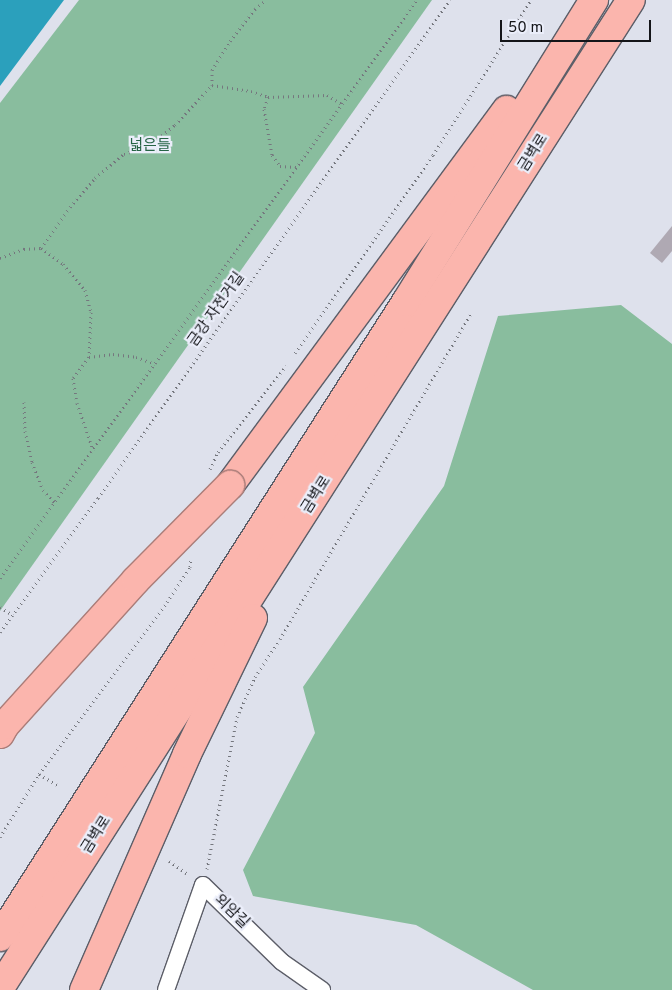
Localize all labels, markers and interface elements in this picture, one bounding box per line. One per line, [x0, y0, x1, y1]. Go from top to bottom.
scale bar [502, 10, 653, 42]
text: 50 m [508, 19, 543, 38]
street label: 금벽로 [515, 131, 553, 175]
park label: 넓은들 [129, 138, 171, 156]
street label: 금강 자전거길 [185, 269, 249, 351]
street label: 금벽로 [298, 473, 336, 517]
street label: 금벽로 [78, 813, 116, 857]
street label: 외암길 [210, 891, 252, 933]

